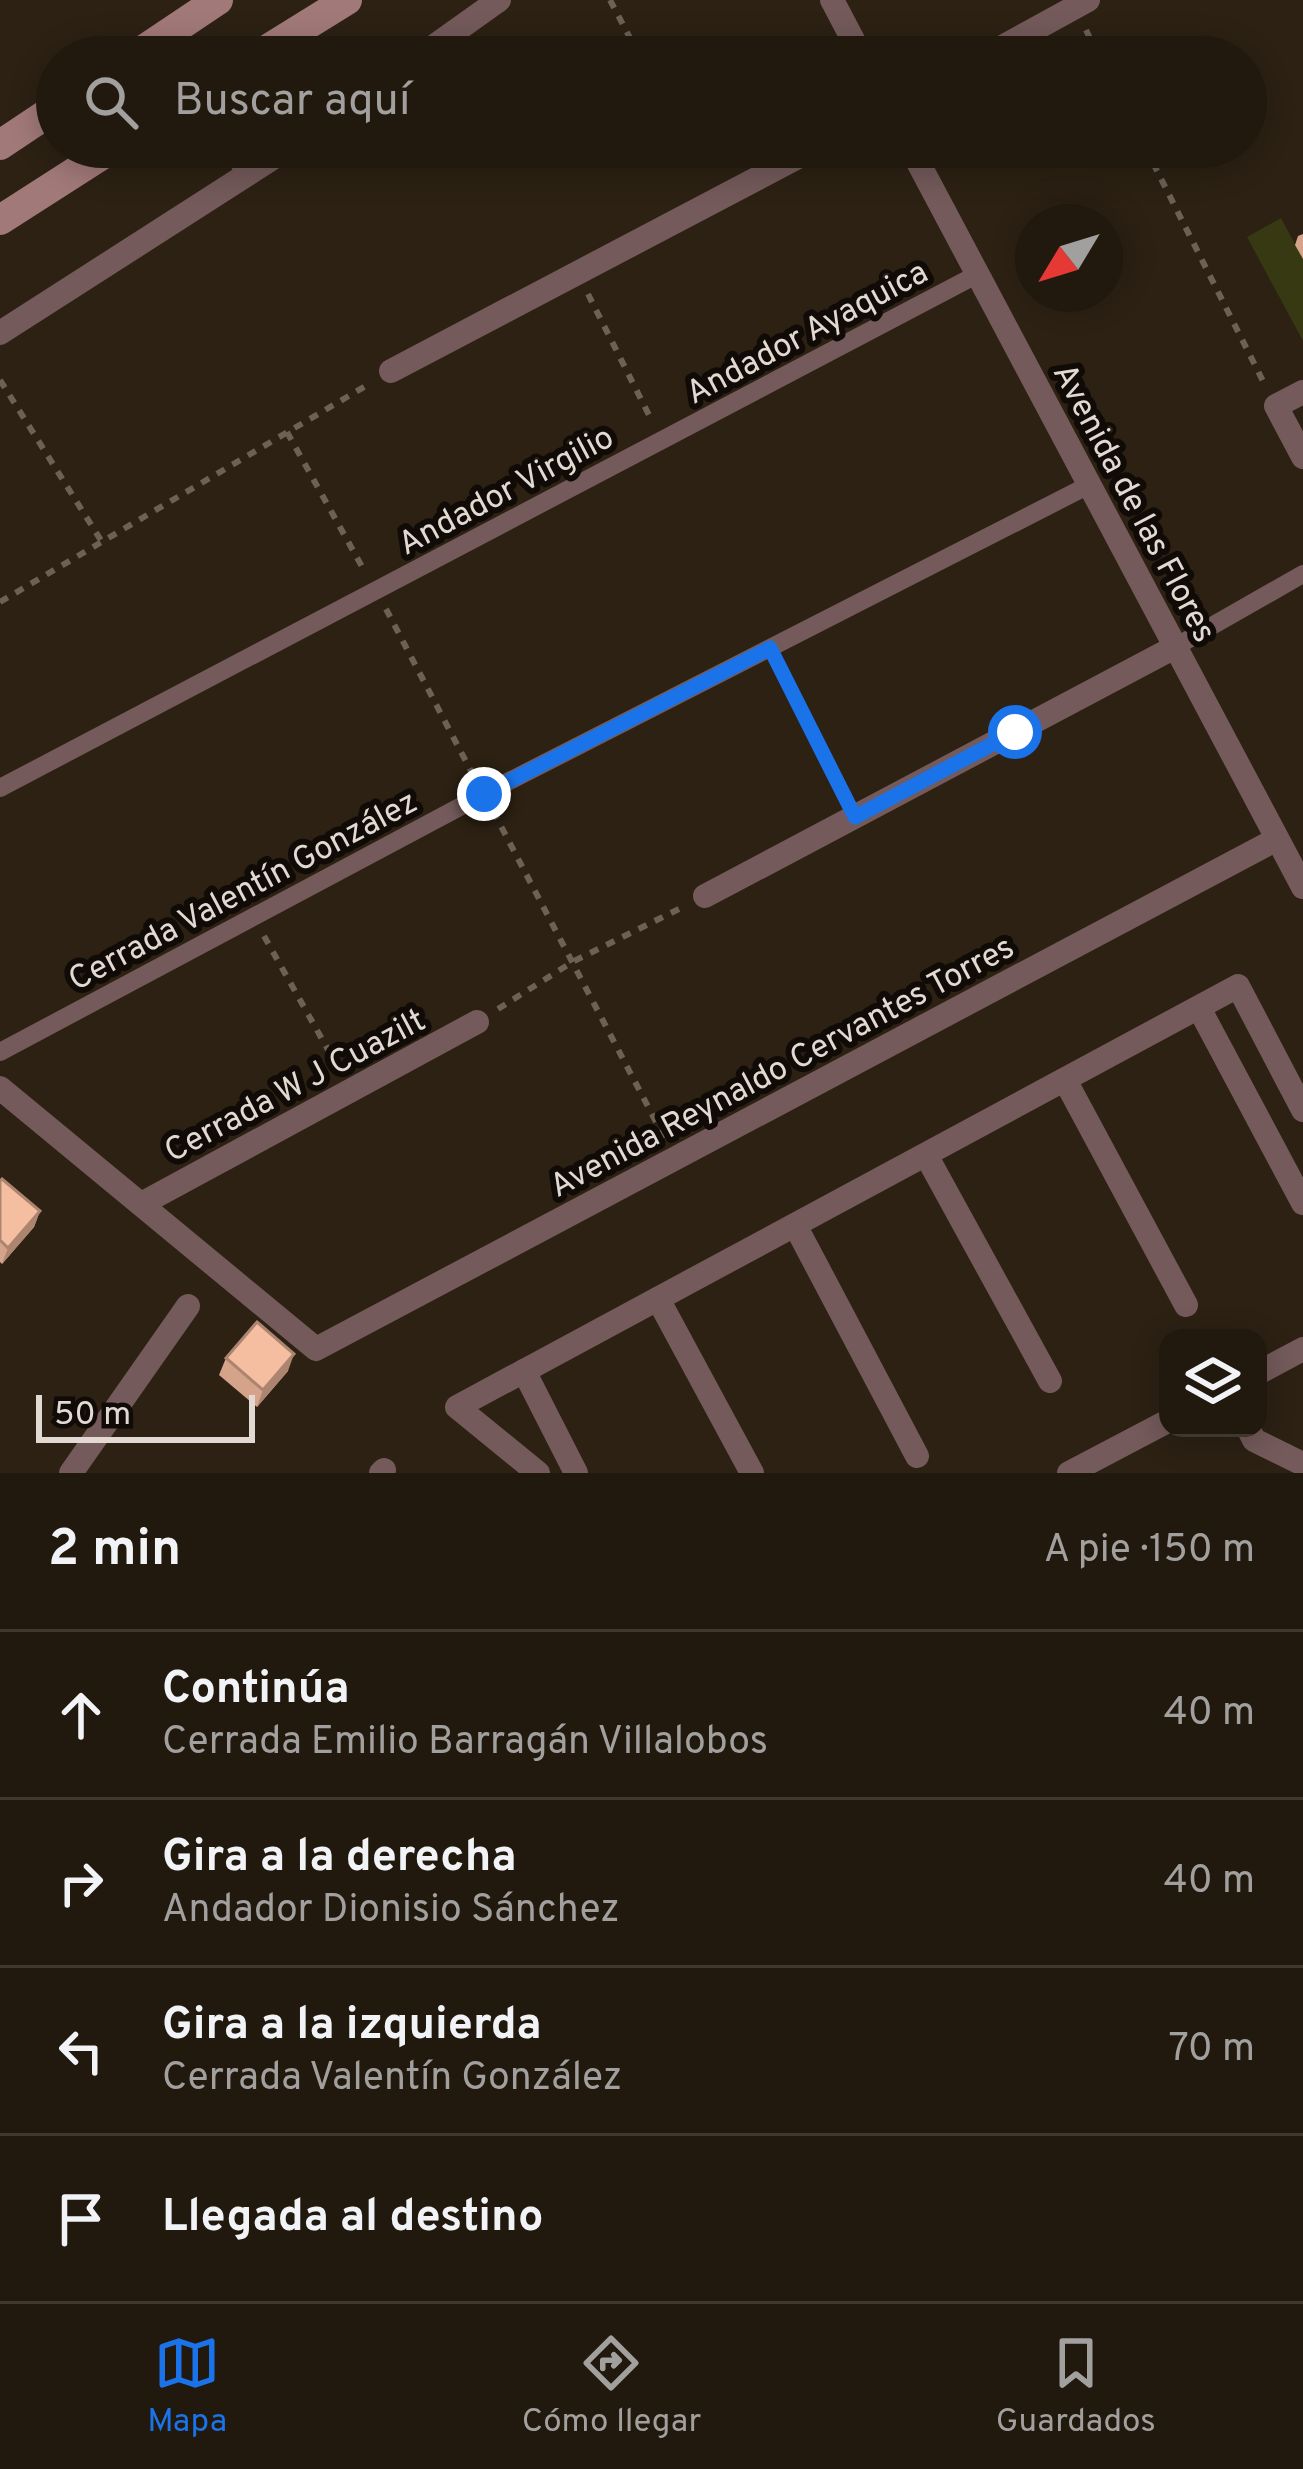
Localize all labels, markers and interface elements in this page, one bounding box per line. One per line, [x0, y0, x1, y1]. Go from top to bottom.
search box [36, 36, 1267, 168]
icon: search [78, 69, 144, 135]
text: Buscar aquí [174, 74, 410, 131]
north arrow [1015, 204, 1123, 312]
street label: Andador Ayaquica [680, 253, 936, 416]
street label: Avenida de las Flores [1041, 357, 1224, 651]
street label: Andador Virgilio [392, 418, 622, 567]
route start [988, 705, 1042, 759]
route end [457, 767, 511, 821]
street label: Cerrada Valentín González [62, 783, 426, 1003]
street label: Avenida Reynaldo Cervantes Torres [543, 928, 1022, 1209]
street label: Cerrada W J Cuazilt [158, 1001, 434, 1174]
map controls [1159, 1329, 1267, 1437]
button: layers [1159, 1329, 1267, 1437]
scale bar [36, 1389, 255, 1442]
text: 50 m [54, 1395, 131, 1437]
text: 2 min [48, 1519, 181, 1584]
text: A pie · 150 m [1044, 1527, 1255, 1576]
text: Continúa [162, 1662, 349, 1719]
icon: ahead [48, 1682, 114, 1748]
text: 40 m [1164, 1690, 1255, 1739]
text: Cerrada Emilio Barragán Villalobos [162, 1719, 768, 1768]
text: Gira a la derecha [162, 1830, 516, 1887]
icon: right [48, 1850, 114, 1916]
text: 40 m [1164, 1858, 1255, 1907]
text: Andador Dionisio Sánchez [162, 1887, 620, 1936]
text: Gira a la izquierda [162, 1998, 542, 2055]
icon: left [48, 2018, 114, 2084]
text: 70 m [1169, 2026, 1255, 2075]
text: Cerrada Valentín González [162, 2055, 622, 2104]
icon: arrive [48, 2186, 114, 2252]
text: Llegada al destino [162, 2190, 543, 2247]
tab: Mapa [147, 2330, 227, 2444]
tab: Cómo llegar [522, 2330, 701, 2444]
tab: Guardados [996, 2330, 1156, 2444]

